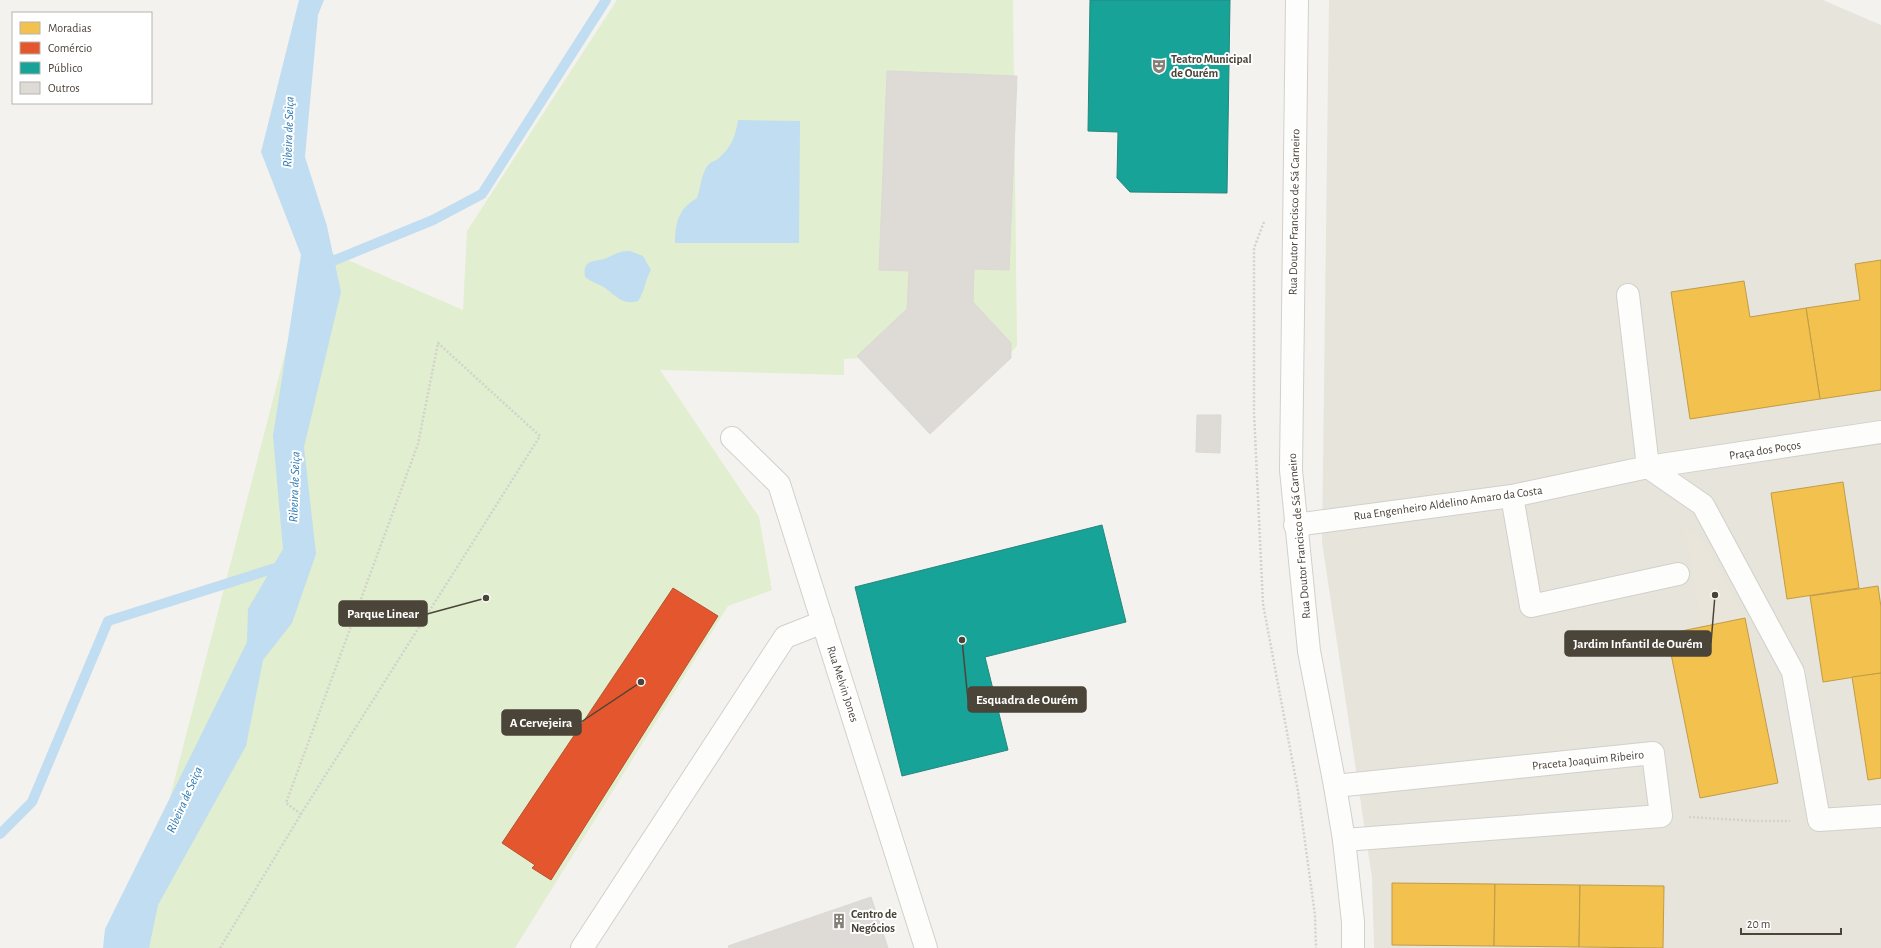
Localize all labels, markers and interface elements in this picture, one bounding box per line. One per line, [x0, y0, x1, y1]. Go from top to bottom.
legend [12, 12, 152, 104]
text: Moradias [48, 22, 91, 34]
text: Comércio [48, 42, 92, 54]
place label: Teatro Municipal de Ourém [1171, 53, 1252, 79]
theatre icon: Teatro Municipal de Ourém [1150, 57, 1168, 75]
text: Público [48, 62, 83, 74]
text: Outros [48, 82, 80, 94]
water label: Ribeira de Seiça [281, 96, 297, 168]
street label: Rua Doutor Francisco de Sá Carneiro [1287, 129, 1301, 295]
street label: Praça dos Poços [1728, 438, 1802, 462]
water label: Ribeira de Seiça [287, 451, 303, 523]
street label: Rua Doutor Francisco de Sá Carneiro [1286, 453, 1312, 619]
street label: Rua Engenheiro Aldelino Amaro da Costa [1353, 484, 1544, 522]
callout: Parque Linear [339, 601, 427, 626]
text: Parque Linear [347, 608, 419, 621]
callout: Jardim Infantil de Ourém [1565, 631, 1711, 656]
text: Jardim Infantil de Ourém [1573, 638, 1703, 651]
street label: Rua Melvin Jones [825, 644, 861, 724]
callout: Esquadra de Ourém [968, 687, 1086, 712]
text: Esquadra de Ourém [976, 694, 1078, 707]
callout: A Cervejeira [502, 710, 581, 735]
text: A Cervejeira [510, 717, 572, 730]
street label: Praceta Joaquim Ribeiro [1531, 748, 1645, 772]
water label: Ribeira de Seiça [165, 765, 205, 835]
place label: Centro de Negócios [851, 908, 897, 934]
scale bar [1741, 910, 1841, 936]
building icon: Centro de Negócios [830, 912, 848, 930]
text: 20 m [1747, 918, 1770, 930]

